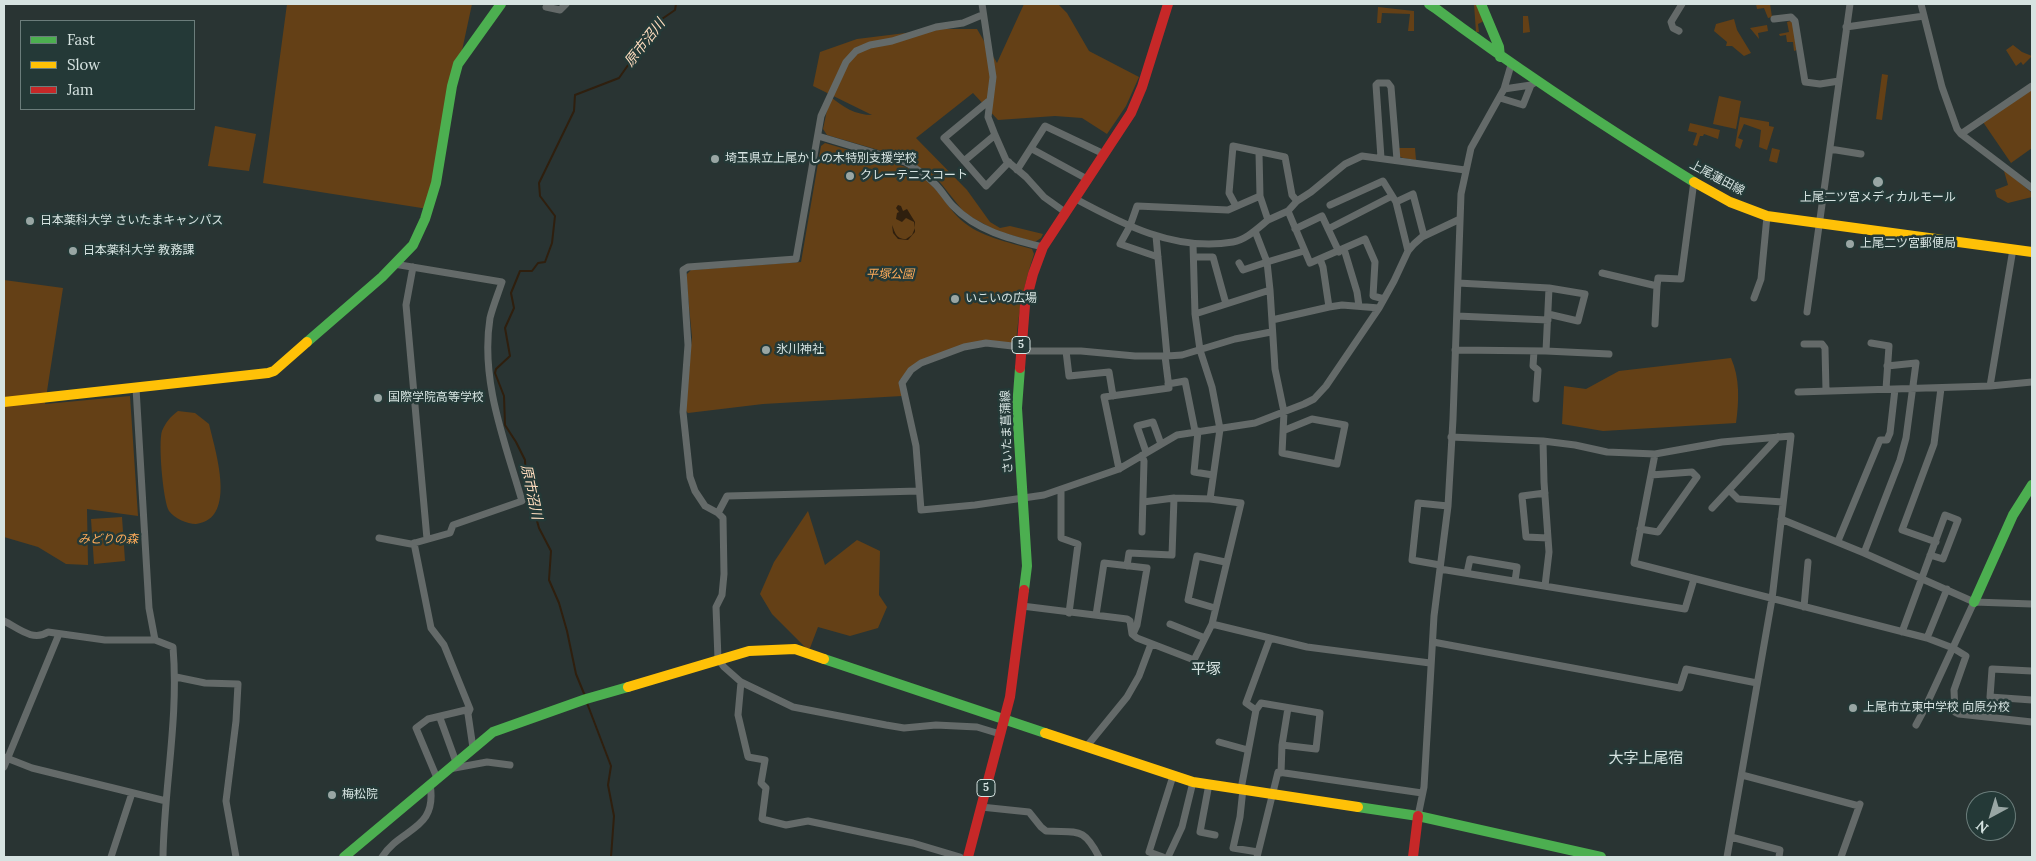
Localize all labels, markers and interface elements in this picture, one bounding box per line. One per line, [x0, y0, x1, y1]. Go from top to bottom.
water label: 原市沼川 [621, 16, 669, 70]
legend [20, 20, 195, 110]
text: Fast [67, 30, 95, 49]
text: Slow [67, 55, 100, 74]
text: Jam [67, 80, 94, 99]
place label: 埼玉県立上尾かしの木特別支援学校 [725, 152, 917, 166]
marker: 埼玉県立上尾かしの木特別支援学校 [709, 153, 721, 165]
street label: 上尾蓮田線 [1687, 158, 1747, 198]
place label: クレーテニスコート [860, 169, 968, 183]
marker: クレーテニスコート [844, 170, 856, 182]
marker: 上尾二ツ宮メディカルモール [1871, 175, 1885, 189]
place label: 上尾二ツ宮メディカルモール [1800, 191, 1956, 205]
place label: 日本薬科大学 さいたまキャンパス [40, 214, 223, 228]
marker: 日本薬科大学 さいたまキャンパス [24, 215, 36, 227]
place label: 上尾二ツ宮郵便局 [1860, 237, 1956, 251]
marker: 上尾二ツ宮郵便局 [1844, 238, 1856, 250]
place label: 日本薬科大学 教務課 [83, 244, 194, 258]
marker: 日本薬科大学 教務課 [67, 245, 79, 257]
park label: 平塚公園 [866, 268, 914, 282]
place label: いこいの広場 [965, 292, 1037, 306]
marker: いこいの広場 [949, 293, 961, 305]
road number: 5 [1012, 336, 1030, 354]
place label: 氷川神社 [776, 343, 824, 357]
marker: 氷川神社 [760, 344, 772, 356]
street label: さいたま菖蒲線 [998, 390, 1016, 474]
place label: 国際学院高等学校 [388, 391, 484, 405]
marker: 国際学院高等学校 [372, 392, 384, 404]
water label: 原市沼川 [517, 463, 545, 521]
park label: みどりの森 [78, 533, 138, 547]
district label: 平塚 [1191, 661, 1221, 679]
place label: 上尾市立東中学校 向原分校 [1863, 701, 2010, 715]
marker: 上尾市立東中学校 向原分校 [1847, 702, 1859, 714]
district label: 大字上尾宿 [1609, 750, 1683, 768]
road number: 5 [977, 780, 995, 796]
place label: 梅松院 [342, 788, 378, 802]
marker: 梅松院 [326, 789, 338, 801]
north arrow [1966, 791, 2016, 841]
text: N [1972, 816, 1992, 837]

